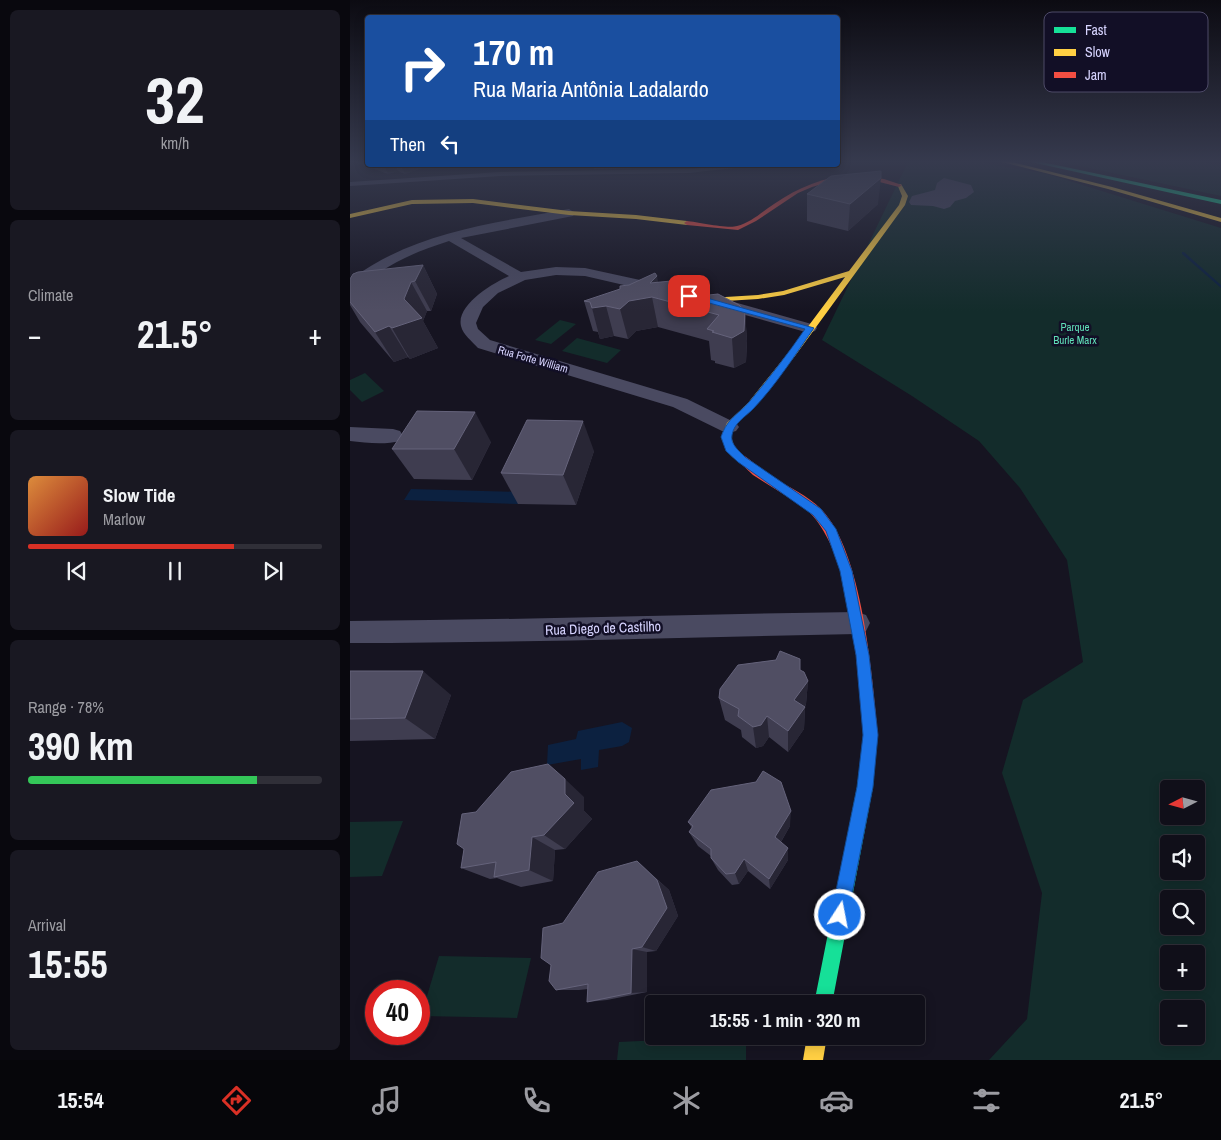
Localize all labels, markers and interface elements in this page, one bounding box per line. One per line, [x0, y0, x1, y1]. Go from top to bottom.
legend [1044, 12, 1208, 92]
text: Fast [1085, 21, 1107, 39]
text: 170 m [473, 29, 554, 76]
icon: right [390, 35, 455, 100]
text: Slow [1085, 43, 1111, 61]
text: 32 [145, 56, 205, 143]
text: Jam [1085, 66, 1107, 84]
text: Rua Maria Antônia Ladalardo [473, 74, 709, 104]
icon: left [436, 130, 464, 158]
text: Then [390, 131, 426, 157]
text: km/h [161, 132, 189, 154]
pin [668, 275, 710, 317]
icon: arrive [675, 282, 703, 310]
text: Climate [28, 284, 73, 306]
text: 21.5° [137, 309, 213, 360]
text: − [28, 316, 41, 354]
text: + [309, 316, 322, 354]
park label: Parque Burle Marx [1053, 320, 1097, 347]
street label: Rua Forte William [496, 342, 570, 376]
text: Slow Tide [103, 482, 175, 508]
text: Marlow [103, 508, 145, 530]
icon: previous [63, 557, 91, 585]
icon: pause [161, 557, 189, 585]
icon: next [259, 557, 287, 585]
street label: Rua Diego de Castilho [545, 617, 661, 639]
text: Range · 78% [28, 696, 104, 718]
text: 390 km [28, 721, 134, 772]
north arrow [1160, 780, 1205, 825]
map controls [1160, 780, 1205, 1045]
button: sound [1160, 835, 1205, 880]
position arrow [813, 888, 865, 940]
button: search [1160, 890, 1205, 935]
text: Arrival [28, 914, 66, 936]
text: 15:55 [28, 939, 108, 990]
button: + [1160, 945, 1205, 990]
speed limit sign: 40 [365, 980, 430, 1045]
button: − [1160, 1000, 1205, 1045]
text: 15:55 · 1 min · 320 m [710, 1007, 860, 1033]
icon: directions [219, 1083, 254, 1118]
icon: music [369, 1083, 404, 1118]
icon: phone [519, 1083, 554, 1118]
icon: climate [669, 1083, 704, 1118]
icon: car [819, 1083, 854, 1118]
icon: filters [969, 1083, 1004, 1118]
text: 15:54 [58, 1085, 104, 1115]
text: 21.5° [1119, 1085, 1163, 1115]

